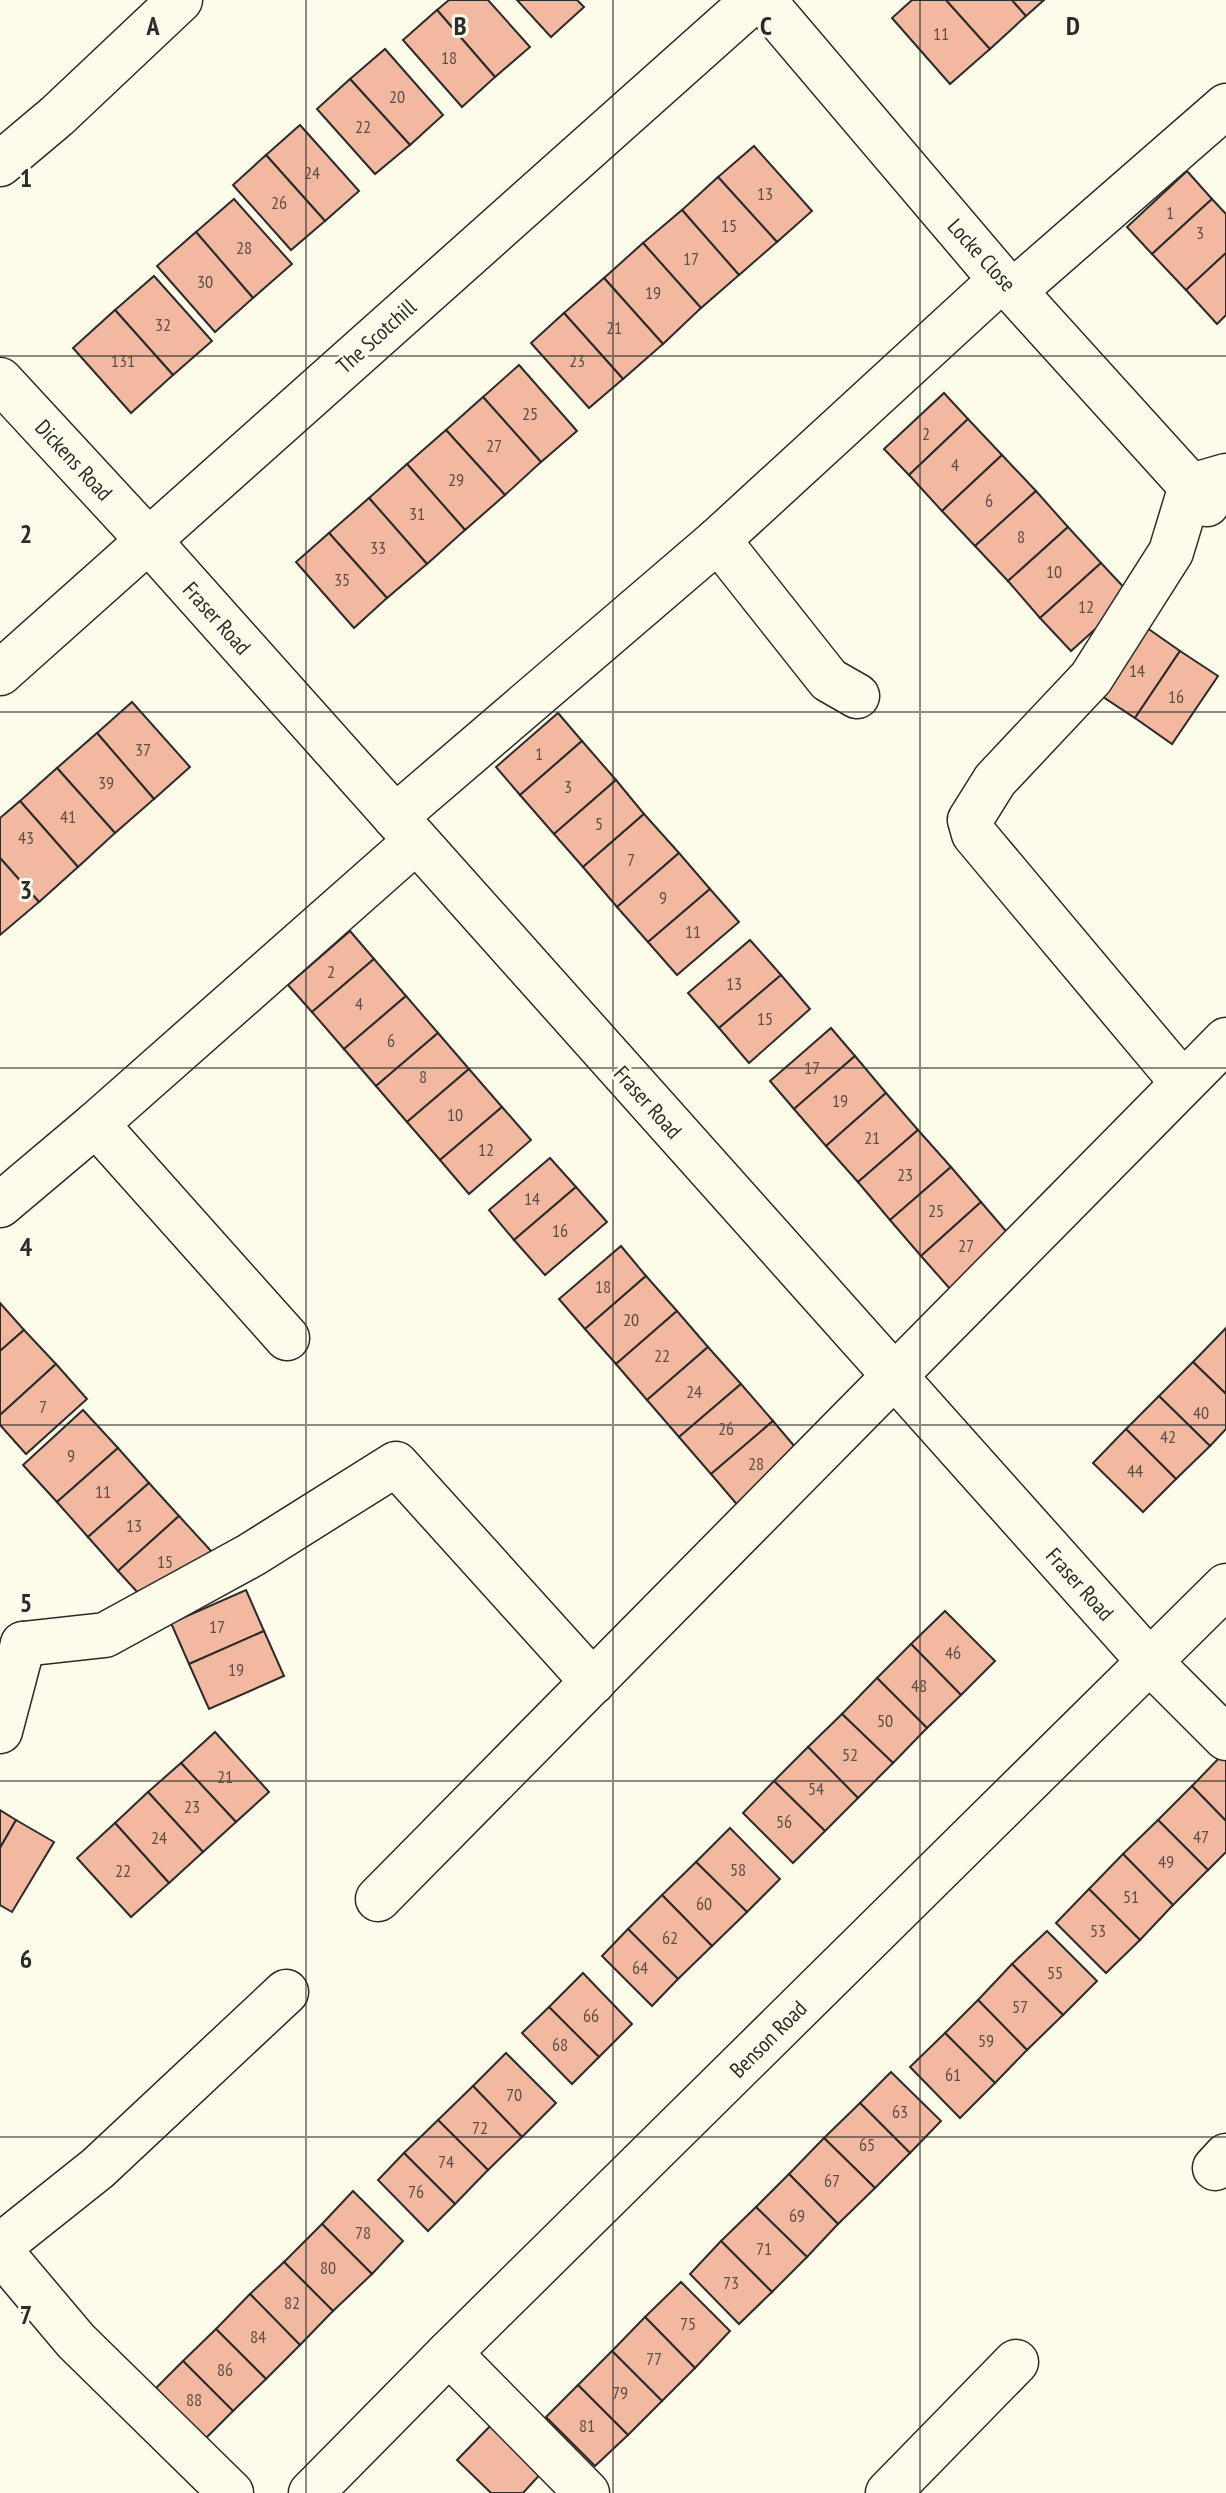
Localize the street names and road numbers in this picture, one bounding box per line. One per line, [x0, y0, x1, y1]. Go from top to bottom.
street label: Locke Close [942, 213, 1022, 297]
street label: The Scotchill [330, 292, 422, 379]
street label: Dickens Road [29, 414, 119, 506]
street label: Fraser Road [177, 576, 257, 660]
street label: Fraser Road [608, 1060, 688, 1144]
street label: Fraser Road [1040, 1542, 1120, 1626]
street label: Benson Road [723, 1994, 813, 2084]

